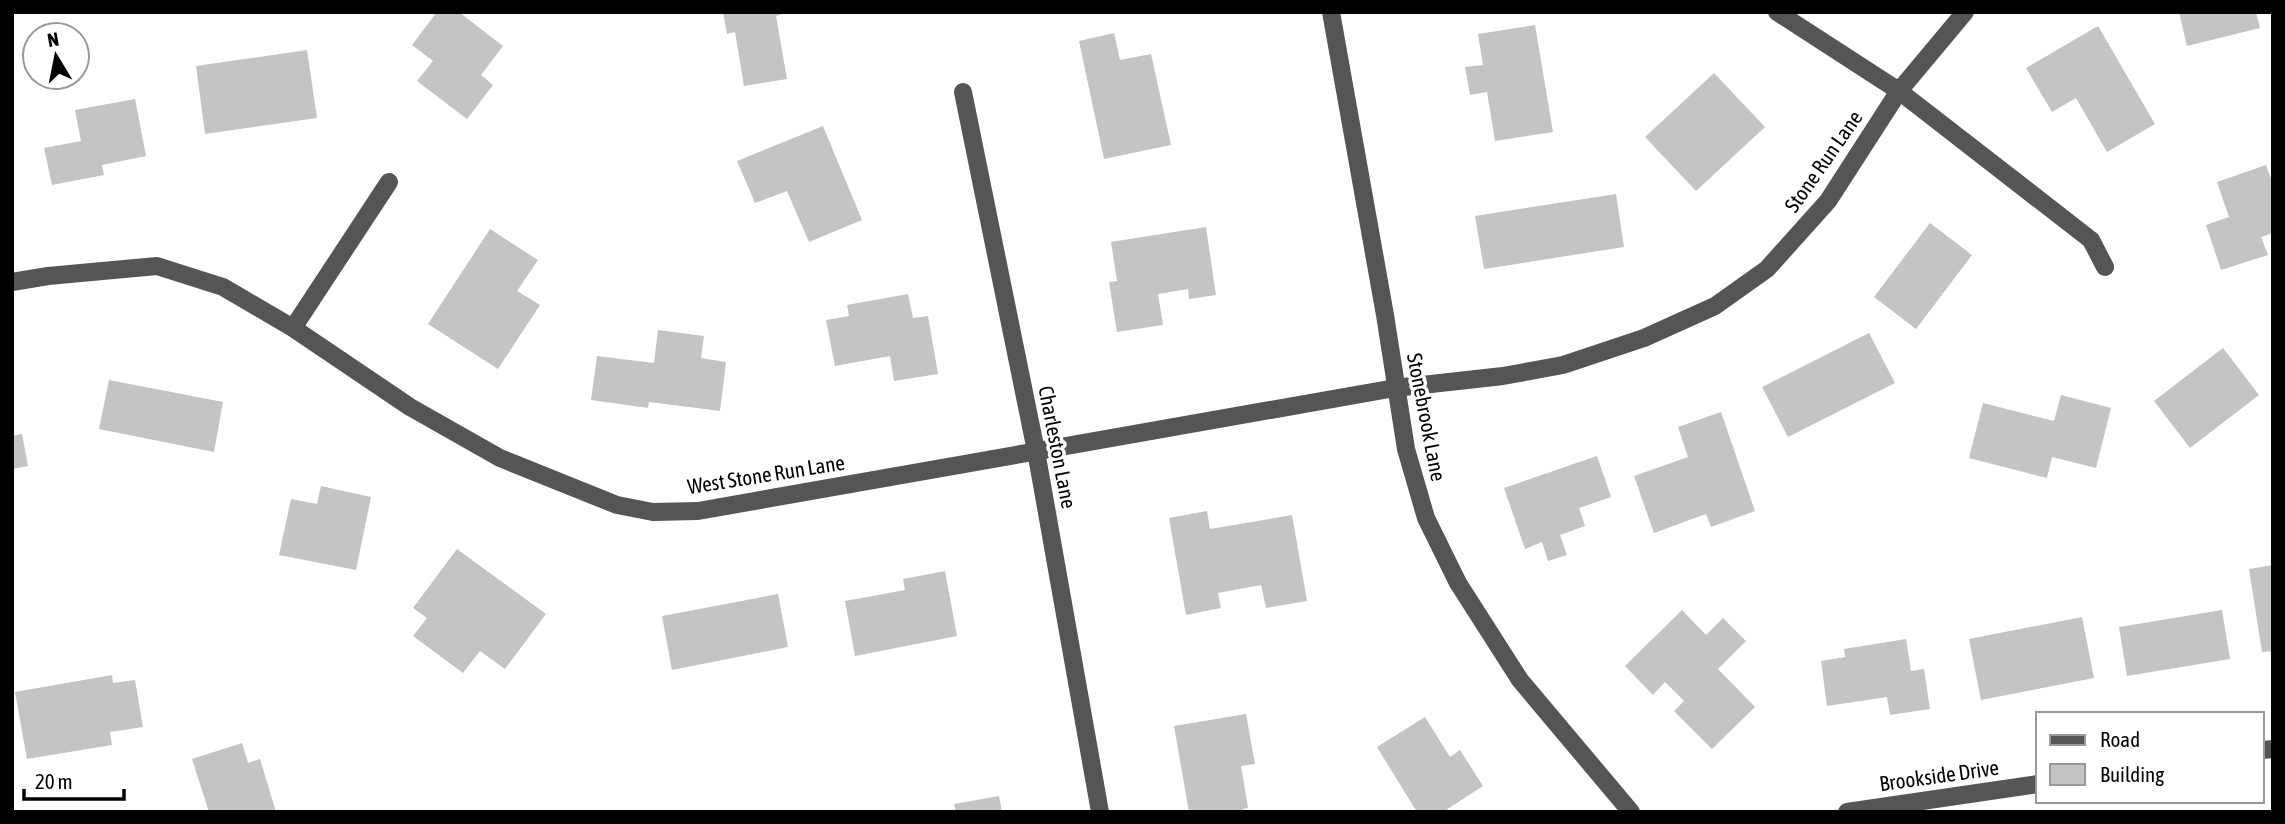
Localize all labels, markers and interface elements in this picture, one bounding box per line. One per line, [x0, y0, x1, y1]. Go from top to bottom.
north arrow [21, 21, 91, 91]
text: N [46, 27, 60, 51]
street label: Stone Run Lane [1779, 106, 1867, 216]
street label: Stonebrook Lane [1403, 351, 1451, 483]
street label: Charleston Lane [1034, 384, 1082, 510]
street label: West Stone Run Lane [686, 450, 846, 498]
legend [2036, 712, 2264, 803]
text: Road [2100, 727, 2140, 751]
street label: Brookside Drive [1878, 755, 2000, 795]
scale bar [24, 758, 124, 802]
text: Building [2100, 762, 2164, 786]
text: 20 m [35, 769, 73, 793]

